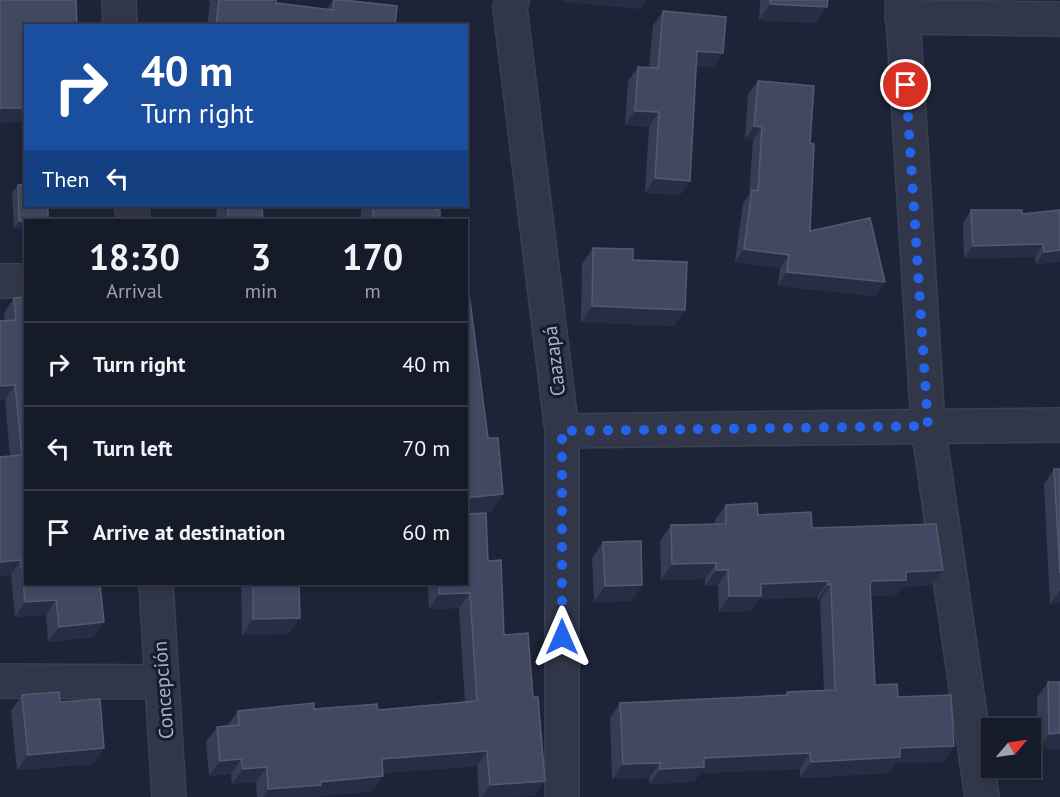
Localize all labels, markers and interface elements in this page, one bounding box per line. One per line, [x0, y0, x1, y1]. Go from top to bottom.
text: 40 m [141, 43, 233, 98]
icon: right [42, 48, 120, 126]
pin [880, 59, 931, 110]
icon: arrive [889, 68, 922, 101]
text: Turn right [141, 96, 254, 130]
icon: left [101, 162, 134, 195]
text: Then [42, 165, 89, 193]
text: 18:30 [89, 233, 180, 280]
text: 3 [251, 233, 271, 280]
text: 170 [342, 233, 403, 280]
text: Arrival [106, 278, 162, 304]
text: min [245, 278, 277, 304]
text: m [365, 278, 381, 304]
street label: Caazapá [537, 324, 571, 398]
icon: right [42, 348, 75, 381]
text: Turn right [93, 350, 185, 378]
text: 40 m [402, 350, 450, 378]
icon: left [42, 432, 75, 465]
text: Turn left [93, 434, 173, 462]
text: 70 m [402, 434, 450, 462]
icon: arrive [42, 516, 75, 549]
text: Arrive at destination [93, 518, 285, 546]
text: 60 m [402, 518, 450, 546]
position arrow [530, 605, 594, 669]
street label: Concepción [147, 640, 179, 740]
north arrow [981, 718, 1041, 778]
map controls [981, 718, 1041, 778]

